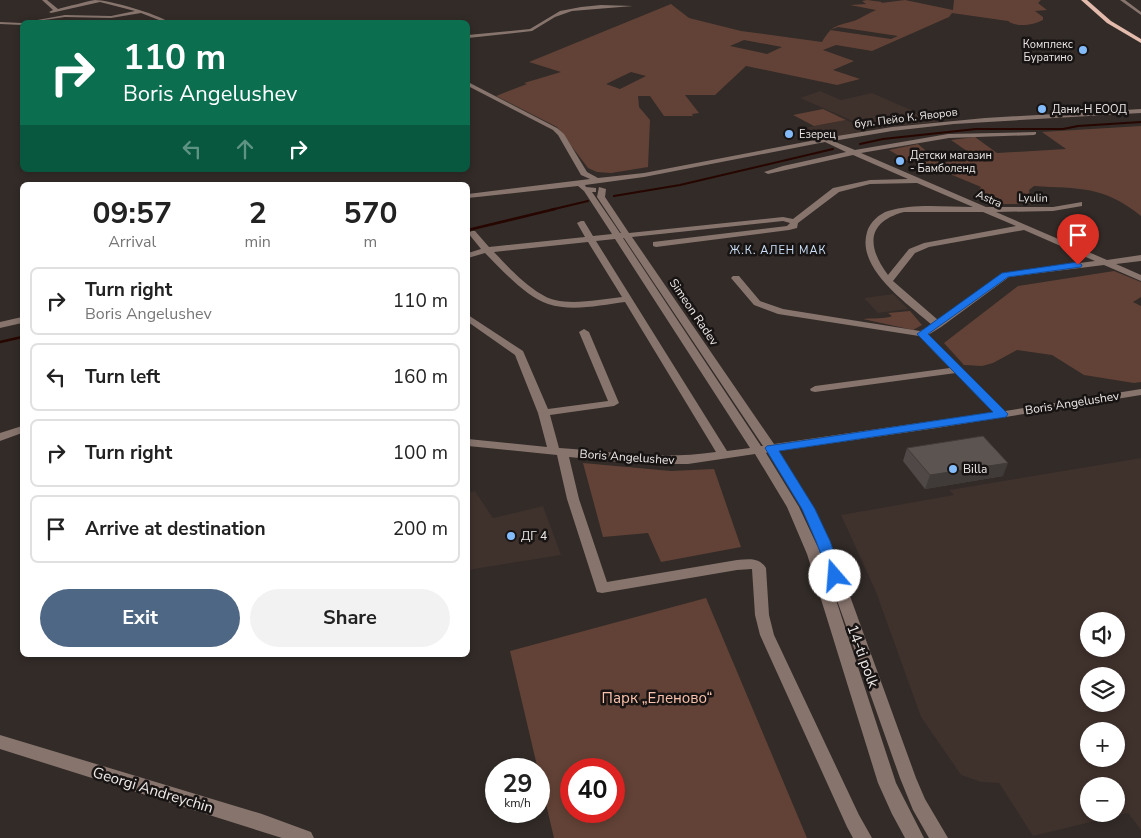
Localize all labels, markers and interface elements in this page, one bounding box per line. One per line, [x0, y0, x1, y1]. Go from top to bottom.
text: 110 m [123, 34, 226, 81]
place label: Комплекс Буратино [1023, 37, 1073, 65]
icon: right [40, 40, 105, 105]
marker: Комплекс Буратино [1077, 44, 1089, 56]
text: Boris Angelushev [123, 79, 297, 109]
place label: Дани-Н ЕООД [1052, 102, 1127, 117]
marker: Дани-Н ЕООД [1036, 103, 1048, 115]
street label: бул. Пейо К. Яворов [854, 104, 958, 132]
place label: Езерец [799, 127, 836, 142]
marker: Езерец [783, 128, 795, 140]
icon: left [178, 135, 206, 163]
icon: ahead [231, 135, 259, 163]
icon: right [284, 135, 312, 163]
place label: Детски магазин - Бамболенд [910, 148, 992, 176]
marker: Детски магазин - Бамболенд [894, 155, 906, 167]
street label: Astra [974, 187, 1004, 211]
street label: Lyulin [1018, 190, 1048, 206]
text: 09:57 [93, 193, 172, 234]
text: 2 [249, 193, 267, 234]
text: 570 [343, 193, 397, 234]
pin [1057, 214, 1099, 265]
icon: arrive [1064, 221, 1092, 249]
text: Arrival [108, 231, 156, 253]
text: min [244, 231, 271, 253]
text: m [364, 231, 377, 253]
district label: Ж.К. АЛЕН МАК [729, 243, 827, 258]
street label: Simeon Radev [666, 276, 723, 349]
text: Turn right [85, 277, 172, 303]
icon: right [42, 287, 70, 315]
text: 110 m [393, 288, 448, 314]
text: Boris Angelushev [85, 303, 212, 325]
icon: left [42, 363, 70, 391]
text: Turn left [85, 364, 160, 390]
text: 160 m [393, 364, 448, 390]
street label: Boris Angelushev [1024, 388, 1121, 418]
icon: right [42, 439, 70, 467]
text: Turn right [85, 440, 172, 466]
text: 100 m [393, 440, 448, 466]
street label: Boris Angelushev [579, 446, 676, 468]
place label: Billa [963, 461, 987, 477]
marker: Billa [947, 463, 959, 475]
icon: arrive [42, 515, 70, 543]
text: Arrive at destination [85, 516, 266, 542]
text: 200 m [393, 516, 448, 542]
place label: ДГ 4 [521, 528, 547, 544]
marker: ДГ 4 [505, 530, 517, 542]
position arrow [808, 549, 860, 601]
button: Exit [40, 589, 240, 647]
button: Share [250, 589, 450, 647]
map controls [1080, 612, 1125, 822]
button: sound [1080, 612, 1125, 657]
street label: 14-ti polk [842, 622, 884, 691]
button: layers [1080, 667, 1125, 712]
park label: Парк „Еленово“ [602, 688, 712, 708]
button: + [1080, 722, 1125, 767]
speed limit sign: 40 [560, 758, 625, 823]
street label: Georgi Andreychin [90, 762, 216, 818]
text: 29 [502, 767, 533, 801]
button: − [1080, 777, 1125, 822]
text: km/h [504, 795, 531, 811]

